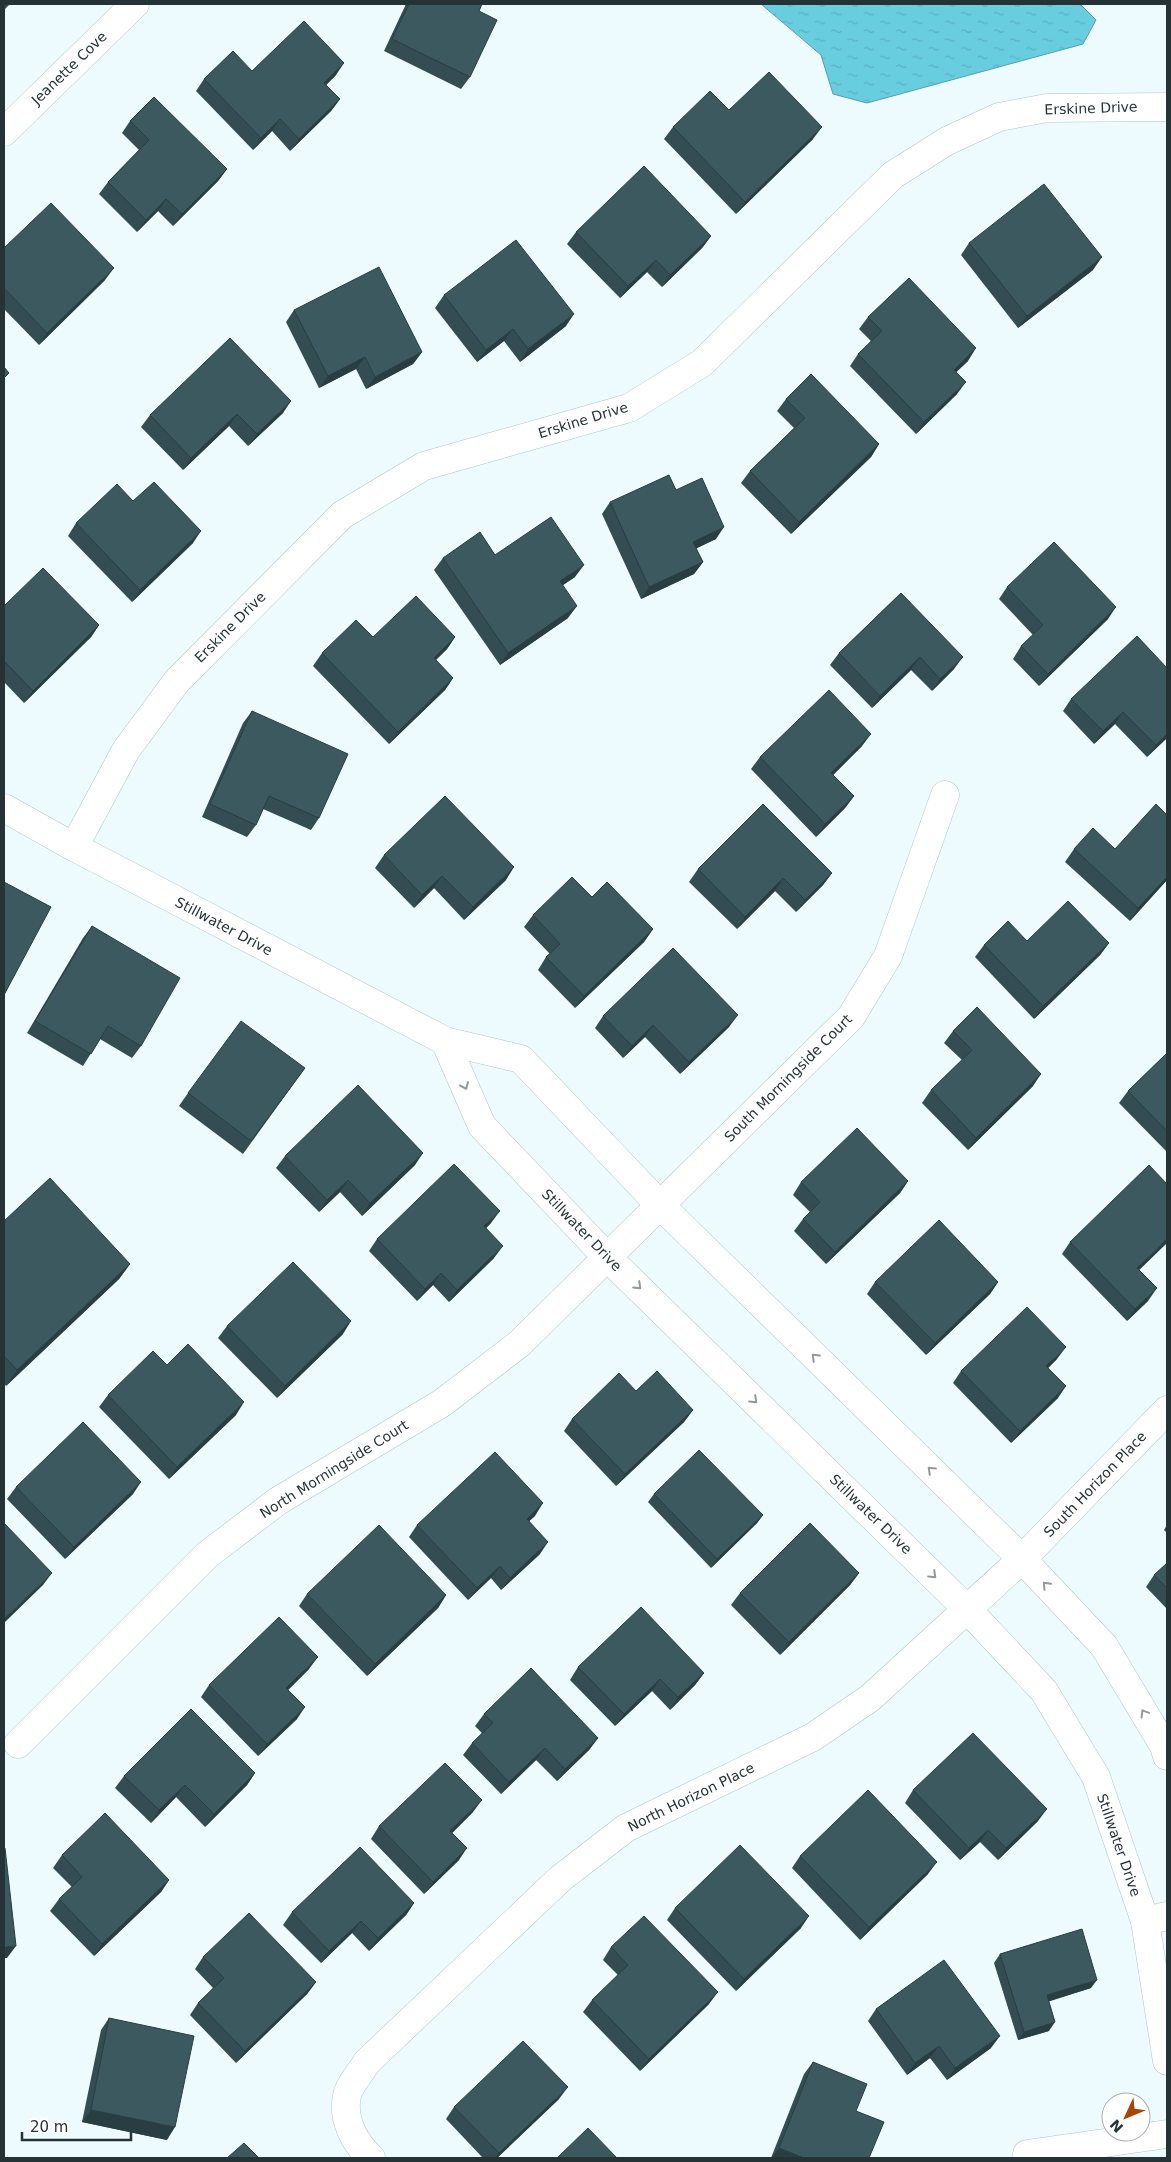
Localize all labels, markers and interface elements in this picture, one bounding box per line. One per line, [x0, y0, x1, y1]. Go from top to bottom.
street label: Jeanette Cove [27, 28, 110, 109]
street label: Erskine Drive [1044, 98, 1138, 118]
street label: Erskine Drive [536, 399, 630, 441]
street label: Erskine Drive [191, 588, 269, 666]
street label: Stillwater Drive [173, 894, 275, 958]
street label: South Morningside Court [721, 1011, 855, 1145]
one-way arrow [458, 1081, 469, 1090]
street label: Stillwater Drive [539, 1186, 625, 1274]
one-way arrow [632, 1281, 641, 1290]
one-way arrow [812, 1353, 821, 1362]
one-way arrow [748, 1394, 757, 1403]
street label: North Morningside Court [257, 1416, 412, 1521]
street label: South Horizon Place [1040, 1428, 1150, 1540]
one-way arrow [928, 1467, 937, 1476]
street label: Stillwater Drive [827, 1471, 915, 1557]
one-way arrow [927, 1569, 936, 1578]
one-way arrow [1043, 1581, 1052, 1590]
one-way arrow [1141, 1710, 1151, 1719]
street label: North Horizon Place [625, 1759, 757, 1835]
street label: Stillwater Drive [1094, 1791, 1144, 1899]
north arrow [1101, 2092, 1151, 2142]
scale bar [22, 2110, 131, 2142]
text: N [1107, 2116, 1126, 2136]
text: 20 m [30, 2118, 68, 2136]

